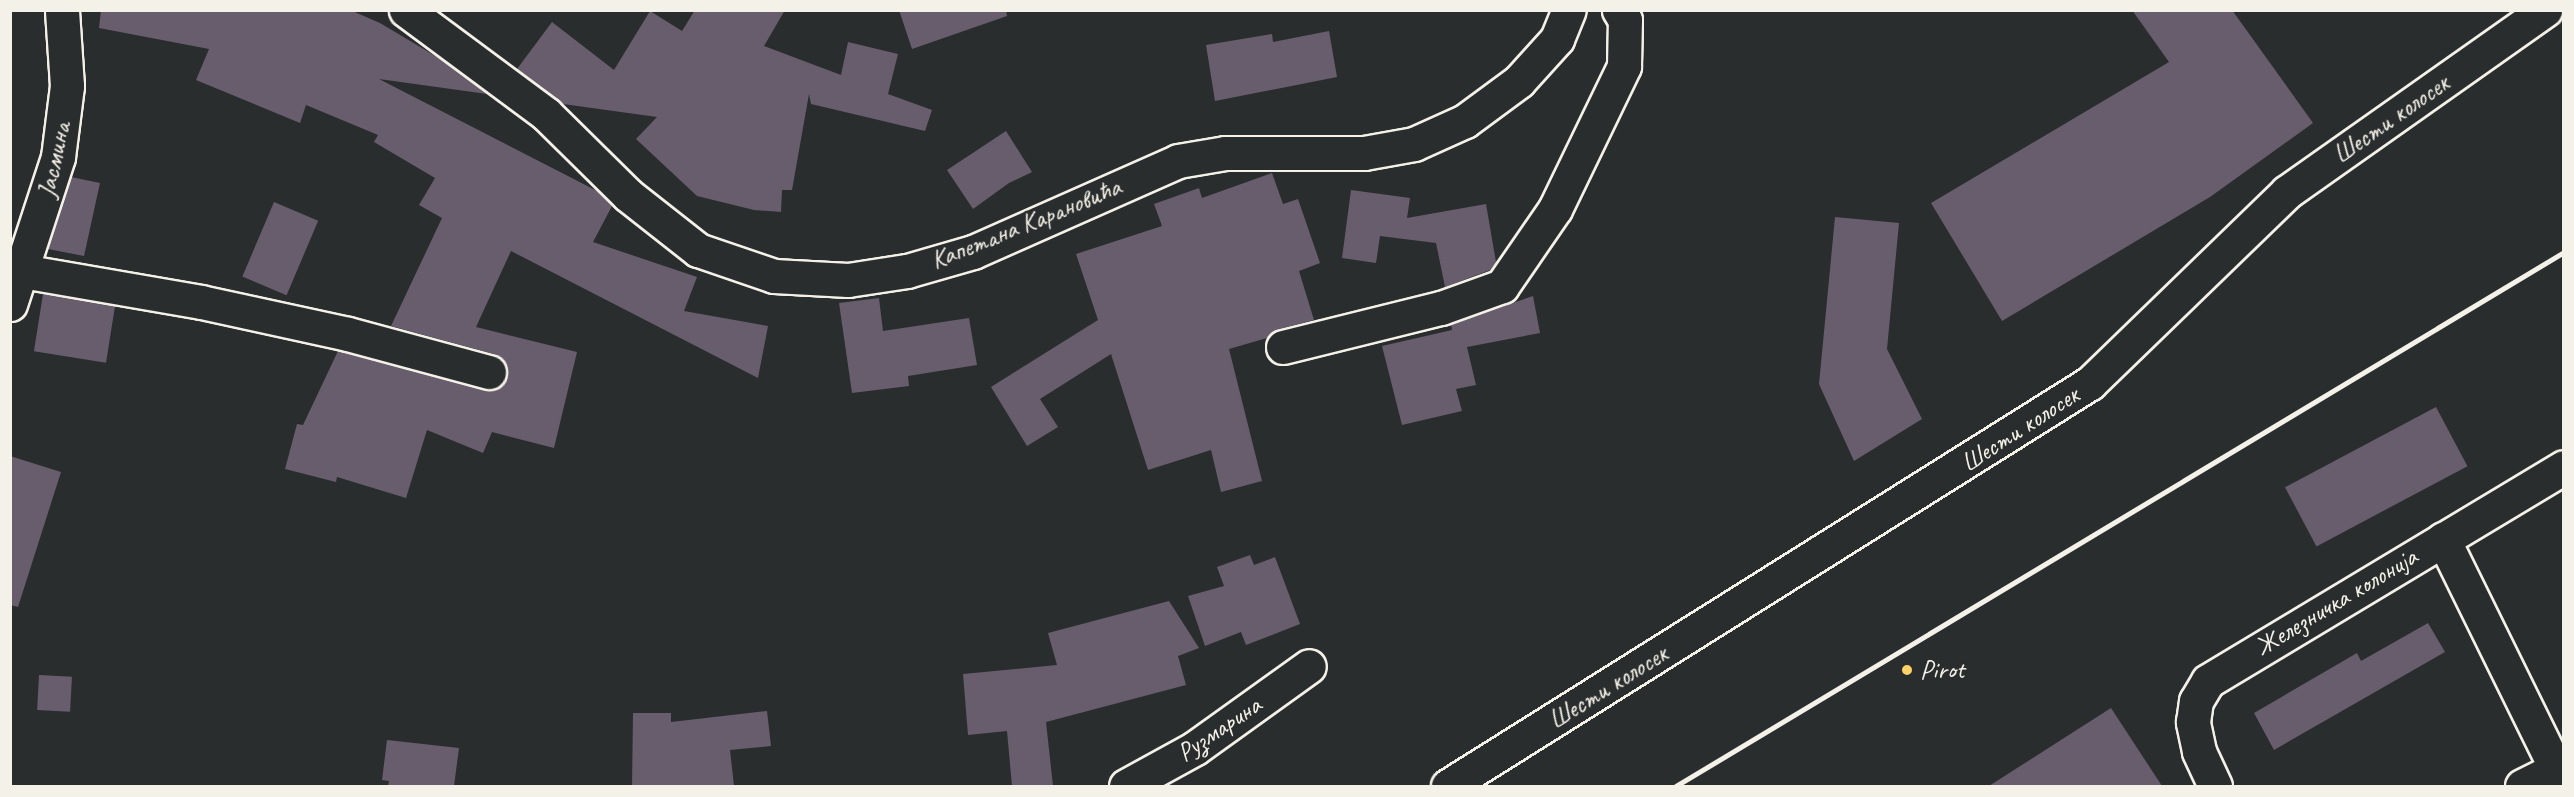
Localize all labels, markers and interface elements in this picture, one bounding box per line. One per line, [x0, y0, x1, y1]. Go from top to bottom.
street label: Шести колосек [2327, 68, 2455, 170]
street label: Јасмина [31, 119, 77, 201]
street label: Капетана Карановића [927, 172, 1125, 276]
street label: Шести колосек [1955, 379, 2085, 479]
street label: Железничка колонија [2250, 542, 2422, 662]
street label: Шести колосек [1543, 638, 1673, 736]
place label: Pirot [1920, 654, 1964, 686]
marker: Pirot [1898, 661, 1916, 679]
street label: Рузмарина [1171, 690, 1267, 768]

